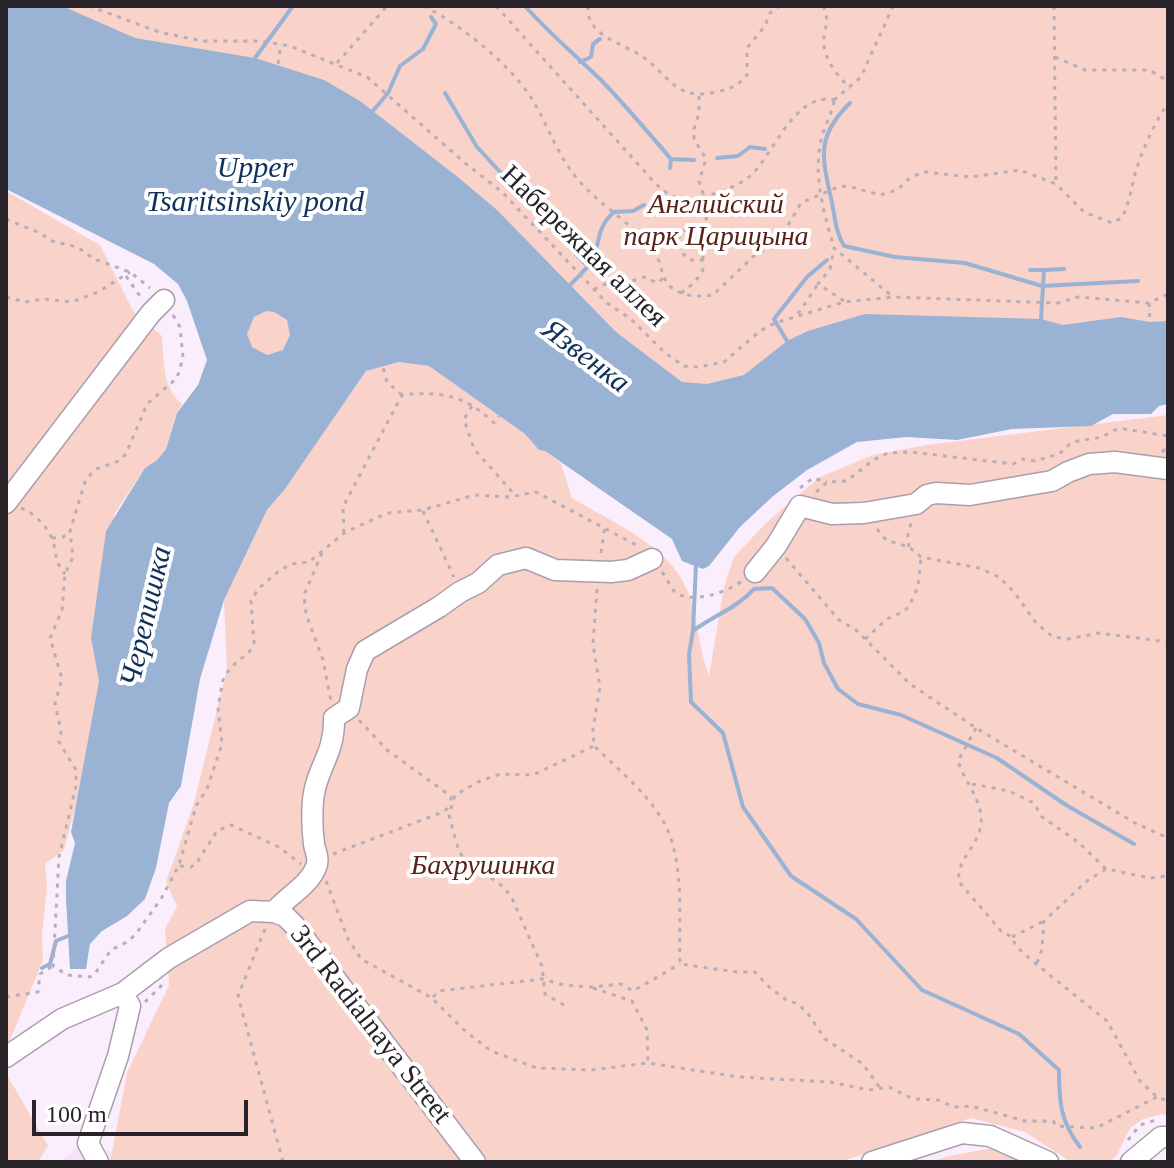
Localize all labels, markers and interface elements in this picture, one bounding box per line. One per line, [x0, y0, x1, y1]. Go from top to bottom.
water label: Upper Tsaritsinskiy pond [146, 151, 364, 222]
street label: Набережная аллея [493, 159, 673, 335]
park label: Английский парк Царицына [623, 189, 809, 255]
water label: Язвенка [534, 312, 636, 402]
water label: Черепишка [113, 543, 181, 691]
park label: Бахрушинка [411, 850, 555, 884]
street label: 3rd Radialnaya Street [282, 919, 458, 1131]
scale bar [36, 1084, 252, 1134]
text: 100 m [46, 1101, 107, 1127]

